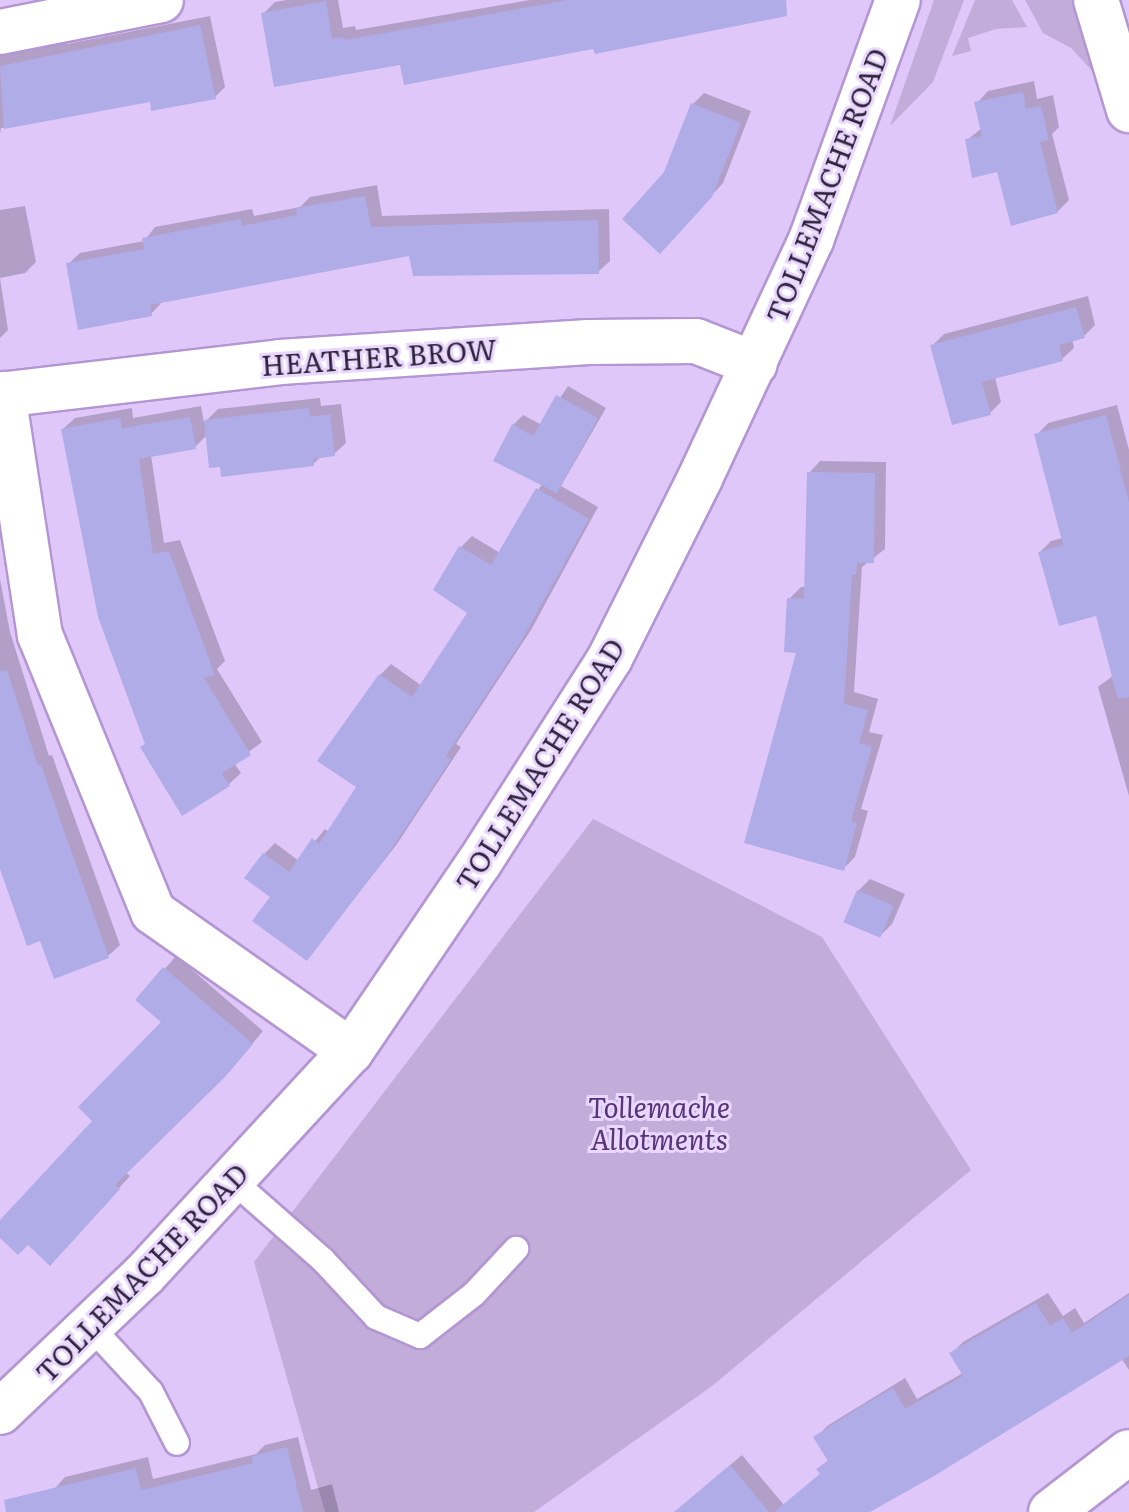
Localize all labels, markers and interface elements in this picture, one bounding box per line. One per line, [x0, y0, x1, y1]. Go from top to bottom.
street label: TOLLEMACHE ROAD [758, 43, 894, 327]
street label: HEATHER BROW [260, 331, 498, 381]
street label: TOLLEMACHE ROAD [448, 632, 630, 896]
park label: Tollemache Allotments [588, 1089, 730, 1155]
street label: TOLLEMACHE ROAD [28, 1156, 254, 1388]

